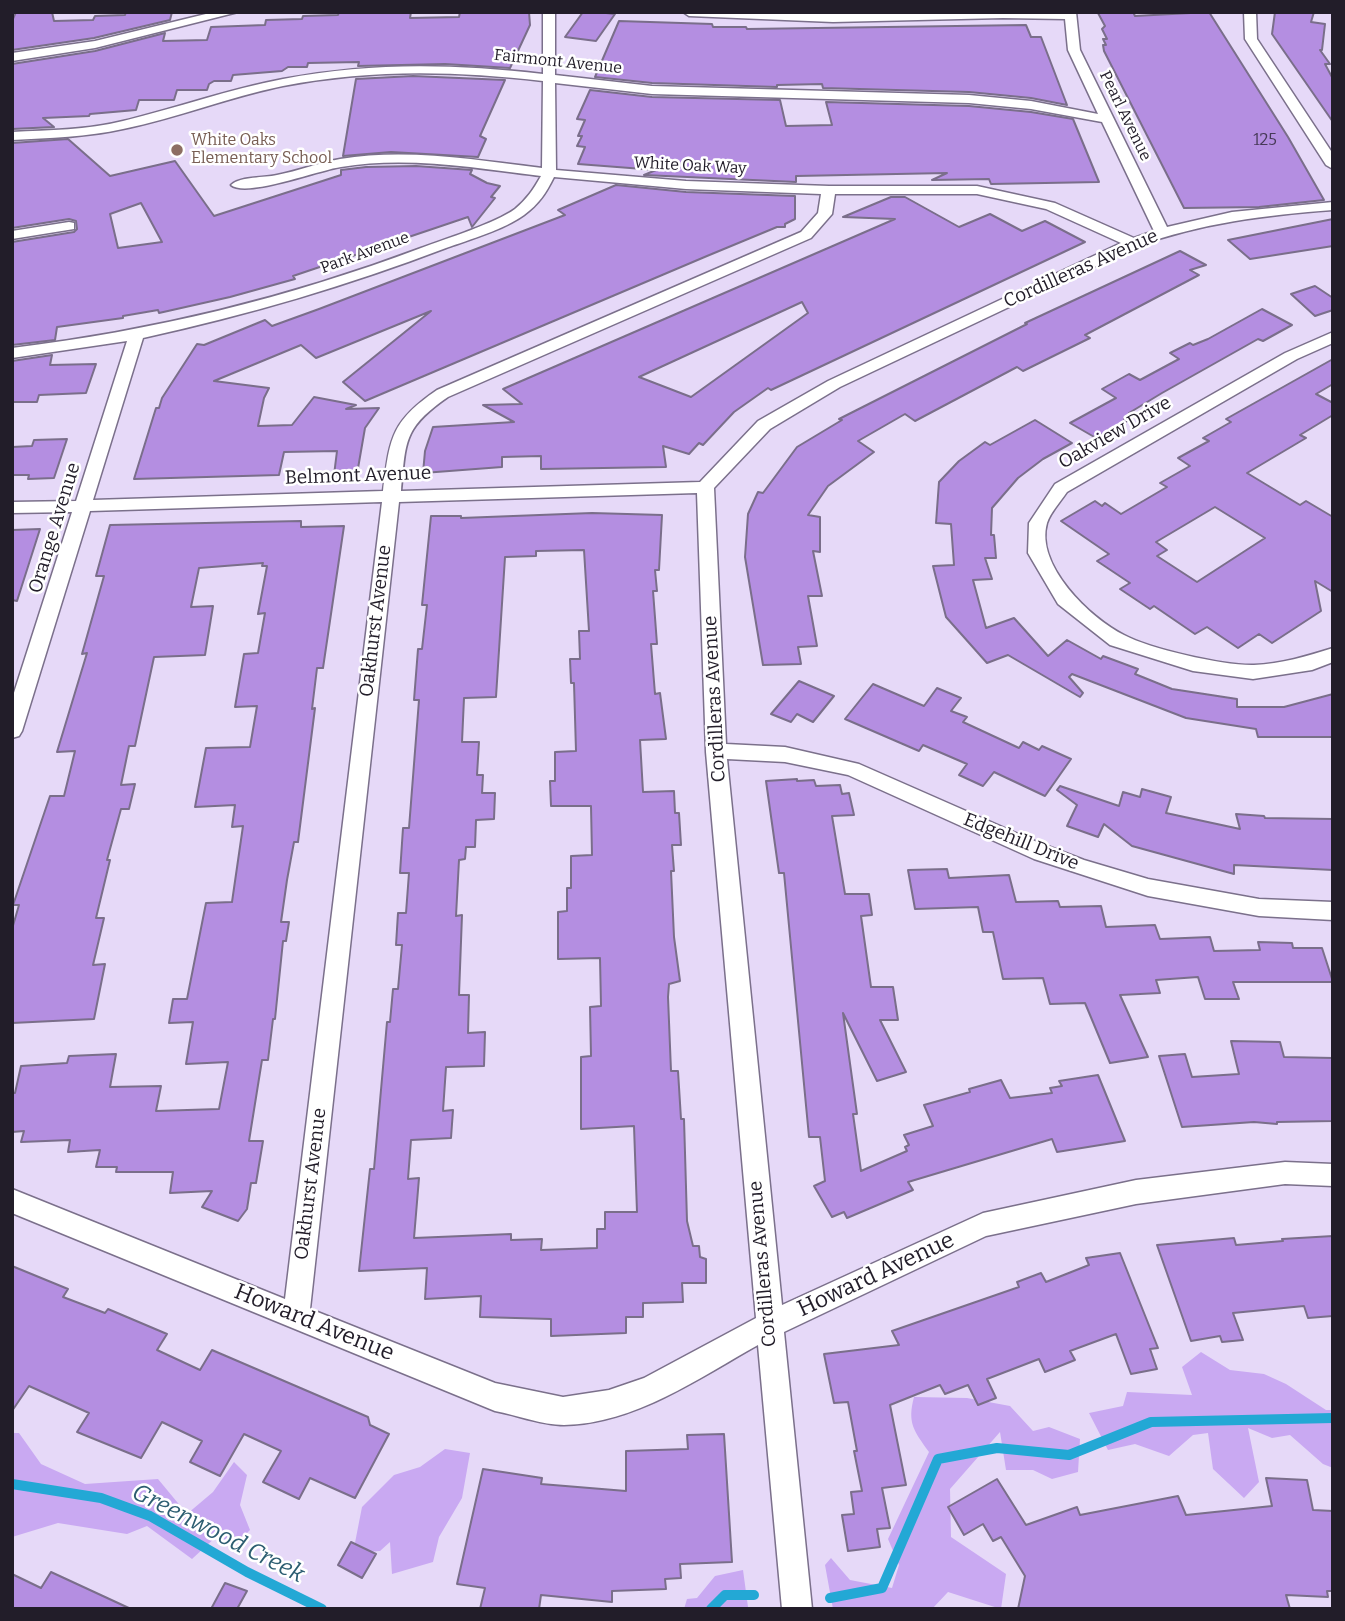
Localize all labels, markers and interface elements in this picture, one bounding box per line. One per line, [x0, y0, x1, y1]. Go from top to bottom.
street label: Fairmont Avenue [493, 46, 623, 78]
street label: Pearl Avenue [1095, 68, 1155, 164]
place label: White Oaks Elementary School [191, 131, 332, 169]
house number: 125 [1253, 131, 1277, 151]
marker: White Oaks Elementary School [169, 142, 185, 158]
street label: White Oak Way [633, 153, 747, 179]
street label: Cordilleras Avenue [1000, 225, 1162, 313]
street label: Park Avenue [318, 228, 412, 278]
street label: Oakview Drive [1055, 392, 1175, 474]
street label: Orange Avenue [24, 460, 86, 596]
street label: Belmont Avenue [284, 462, 432, 490]
street label: Oakhurst Avenue [355, 544, 397, 698]
street label: Cordilleras Avenue [699, 615, 731, 783]
street label: Edgehill Drive [960, 808, 1082, 876]
street label: Oakhurst Avenue [290, 1107, 332, 1261]
street label: Cordilleras Avenue [744, 1180, 782, 1348]
street label: Howard Avenue [793, 1227, 959, 1323]
street label: Howard Avenue [230, 1278, 398, 1368]
water label: Greenwood Creek [127, 1478, 309, 1590]

